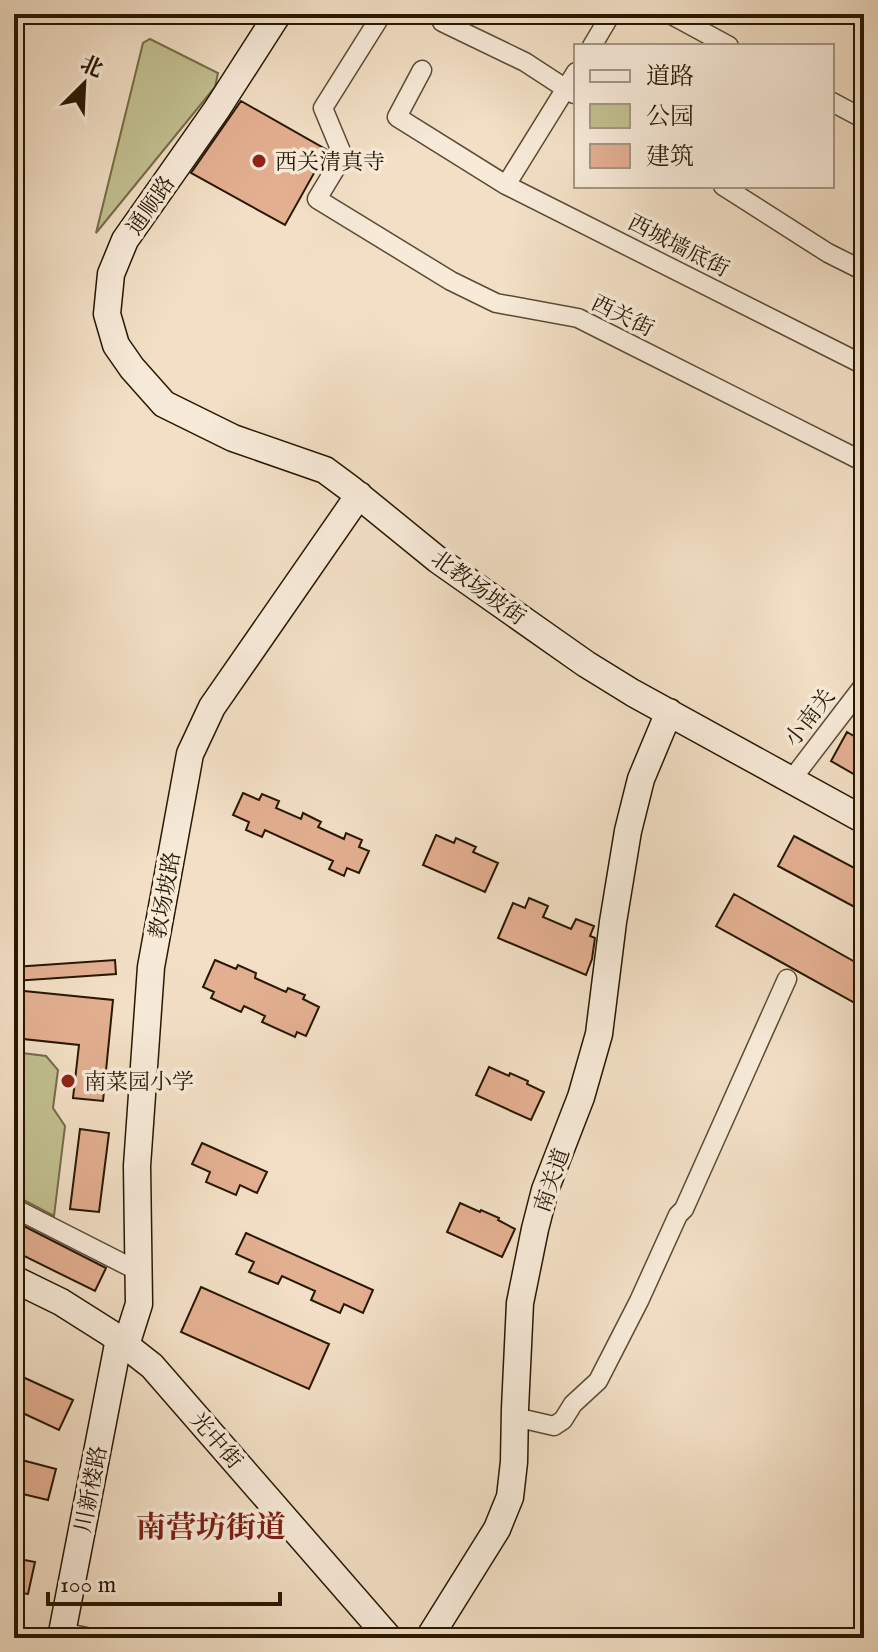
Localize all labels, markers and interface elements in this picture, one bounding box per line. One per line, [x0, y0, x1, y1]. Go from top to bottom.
north arrow [44, 44, 124, 124]
legend [574, 44, 834, 188]
text: 北 [76, 50, 107, 85]
text: 道路 [646, 62, 694, 93]
text: 公园 [646, 102, 694, 133]
text: 建筑 [646, 142, 694, 173]
place label: 西关清真寺 [275, 149, 385, 177]
marker: 西关清真寺 [250, 152, 268, 170]
street label: 通顺路 [121, 171, 182, 241]
street label: 西城墙底街 [623, 209, 733, 284]
street label: 西关街 [586, 290, 658, 344]
street label: 北教场坡街 [425, 545, 531, 632]
street label: 小南关 [779, 684, 842, 753]
street label: 教场坡路 [145, 850, 187, 941]
place label: 南菜园小学 [84, 1069, 194, 1097]
marker: 南菜园小学 [59, 1072, 77, 1090]
street label: 南关道 [529, 1145, 577, 1216]
street label: 光中街 [183, 1407, 248, 1475]
street label: 川新楼路 [70, 1444, 114, 1535]
district label: 南营坊街道 [136, 1510, 286, 1548]
scale bar [48, 1556, 280, 1606]
text: 100 m [60, 1570, 116, 1601]

